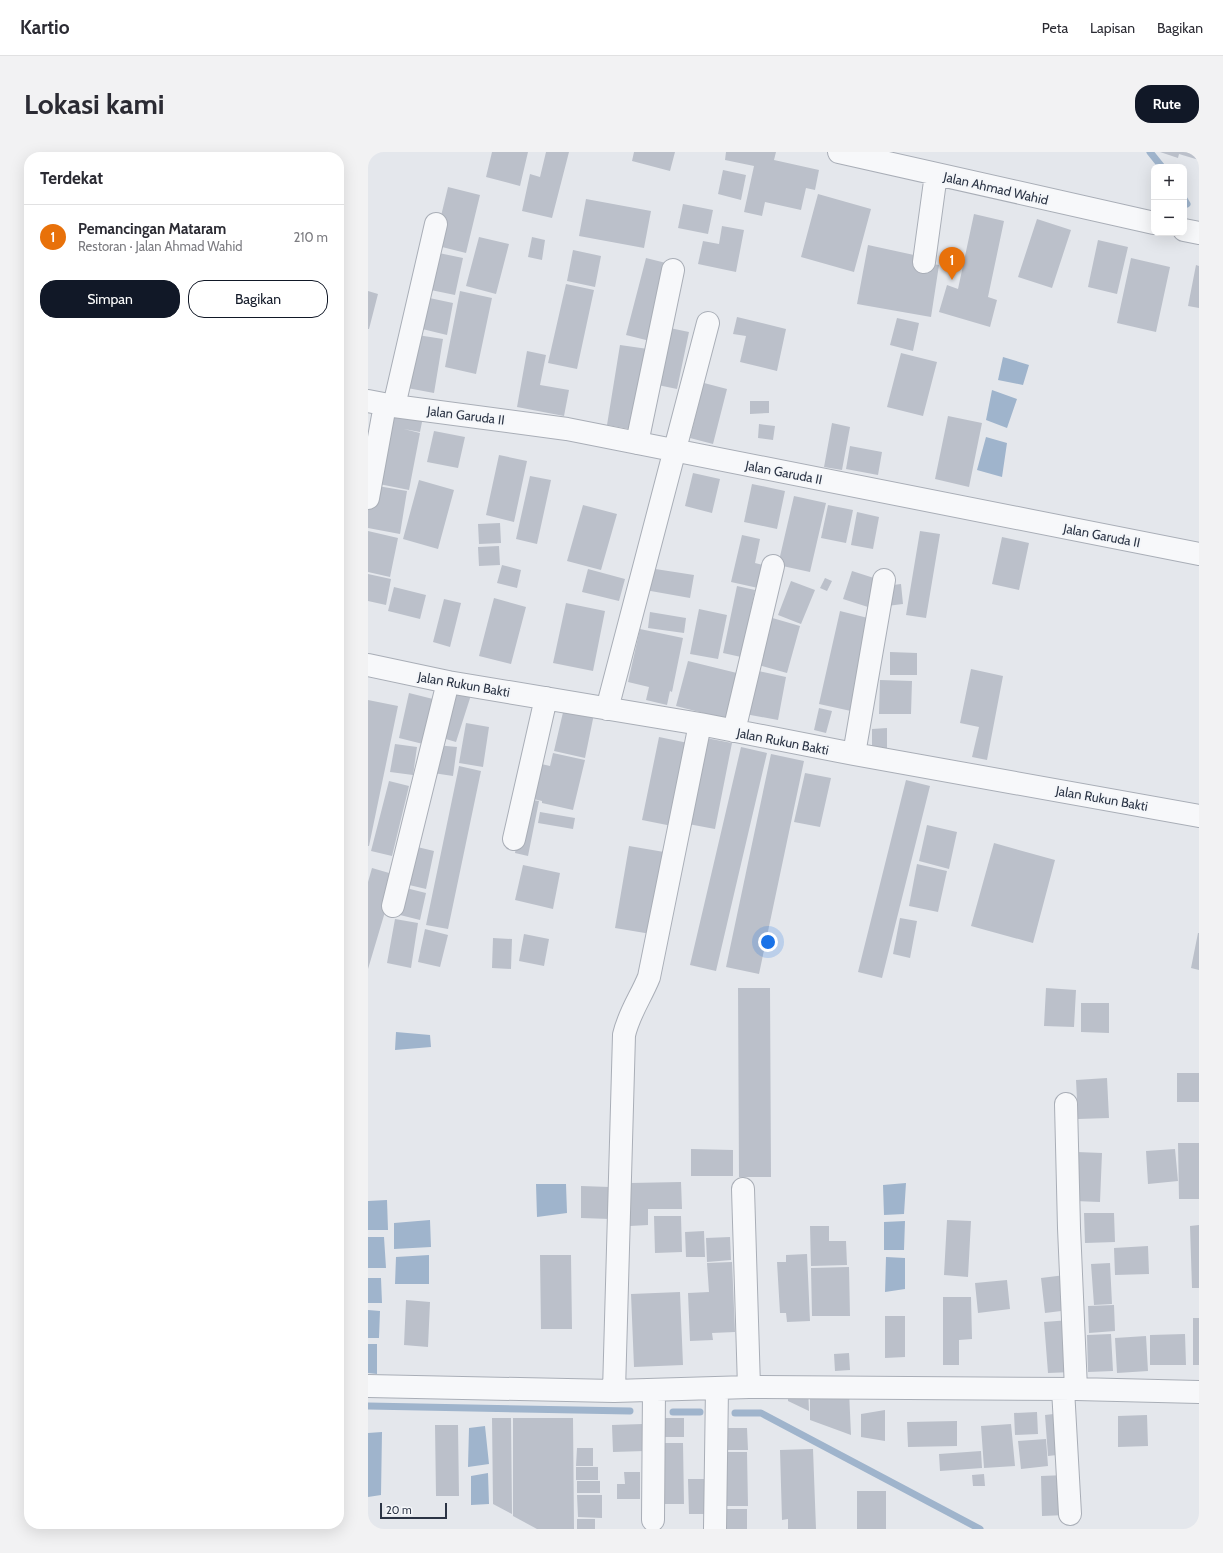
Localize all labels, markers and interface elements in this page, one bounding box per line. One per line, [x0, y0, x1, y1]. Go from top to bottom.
text: Kartio [20, 16, 69, 39]
text: Peta [1042, 19, 1068, 37]
text: Lapisan [1090, 19, 1135, 37]
text: Bagikan [1157, 19, 1203, 37]
button: Rute [1135, 85, 1199, 123]
text: Lokasi kami [24, 87, 164, 121]
map controls [1151, 164, 1187, 236]
button: + [1151, 164, 1187, 200]
text: Terdekat [40, 168, 103, 188]
street label: Jalan Ahmad Wahid [941, 168, 1050, 208]
button: − [1151, 200, 1187, 236]
text: Pemancingan Mataram [78, 220, 226, 238]
text: 1 [51, 229, 55, 245]
text: 210 m [294, 229, 328, 245]
text: Restoran · Jalan Ahmad Wahid [78, 238, 242, 254]
pin: 1 [939, 247, 965, 280]
button: Simpan [40, 280, 180, 318]
button: Bagikan [188, 280, 328, 318]
street label: Jalan Garuda II [425, 402, 506, 428]
street label: Jalan Garuda II [743, 457, 824, 487]
street label: Jalan Garuda II [1061, 520, 1142, 550]
street label: Jalan Rukun Bakti [416, 668, 511, 700]
street label: Jalan Rukun Bakti [735, 724, 830, 758]
street label: Jalan Rukun Bakti [1054, 782, 1149, 814]
your location [758, 932, 778, 952]
scale bar [380, 1501, 447, 1520]
text: 20 m [386, 1503, 412, 1517]

